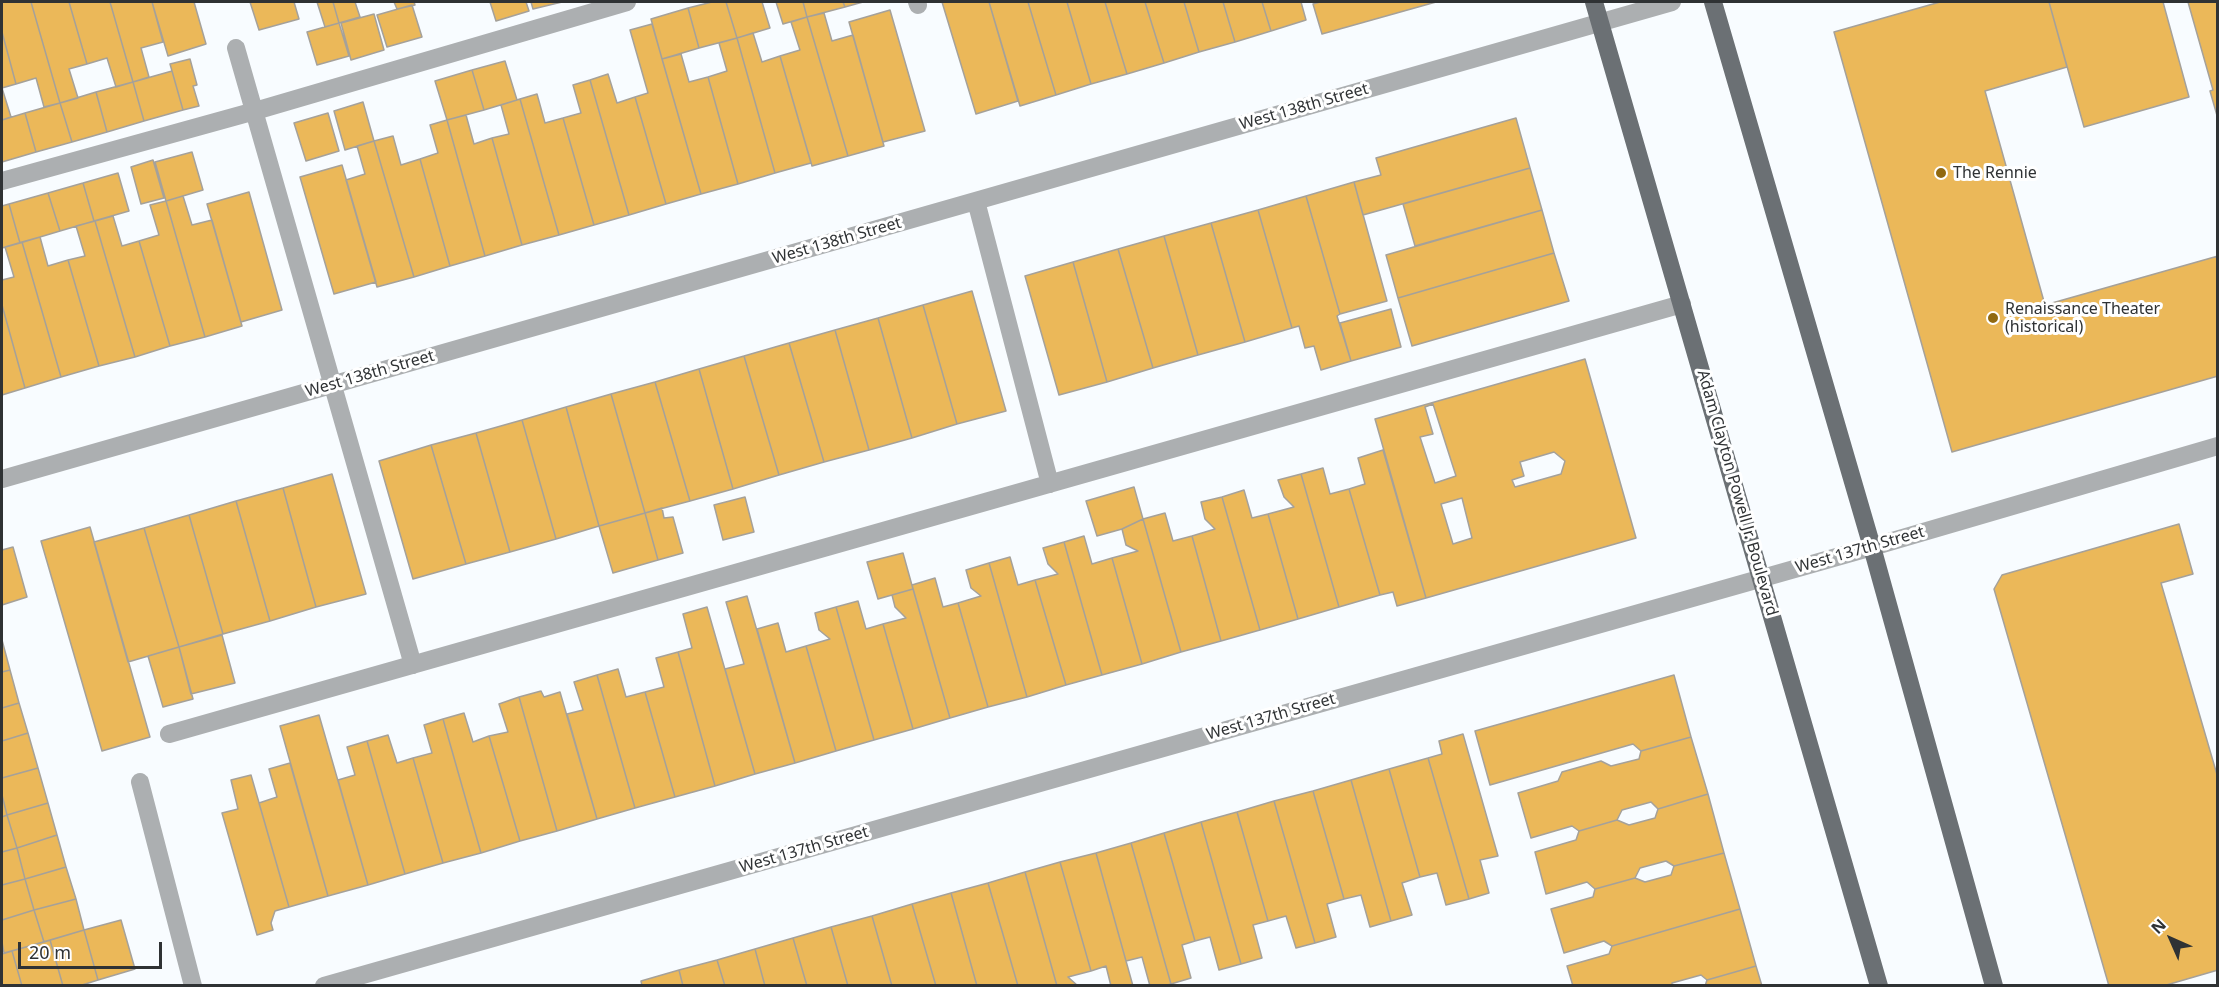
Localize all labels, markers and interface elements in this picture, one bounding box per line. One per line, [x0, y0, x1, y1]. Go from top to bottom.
street label: West 138th Street [1237, 79, 1371, 135]
place label: The Rennie [1953, 163, 2037, 183]
marker: The Rennie [1934, 166, 1948, 180]
street label: West 138th Street [770, 213, 904, 269]
place label: Renaissance Theater (historical) [2005, 299, 2160, 337]
marker: Renaissance Theater (historical) [1986, 311, 2000, 325]
street label: West 138th Street [303, 346, 437, 402]
street label: Adam Clayton Powell Jr. Boulevard [1693, 368, 1781, 618]
street label: West 137th Street [1793, 522, 1927, 578]
street label: West 137th Street [1204, 689, 1338, 745]
street label: West 137th Street [737, 822, 871, 878]
north arrow [2141, 909, 2201, 969]
text: N [2146, 914, 2171, 939]
scale bar [21, 930, 165, 968]
text: 20 m [29, 940, 71, 964]

